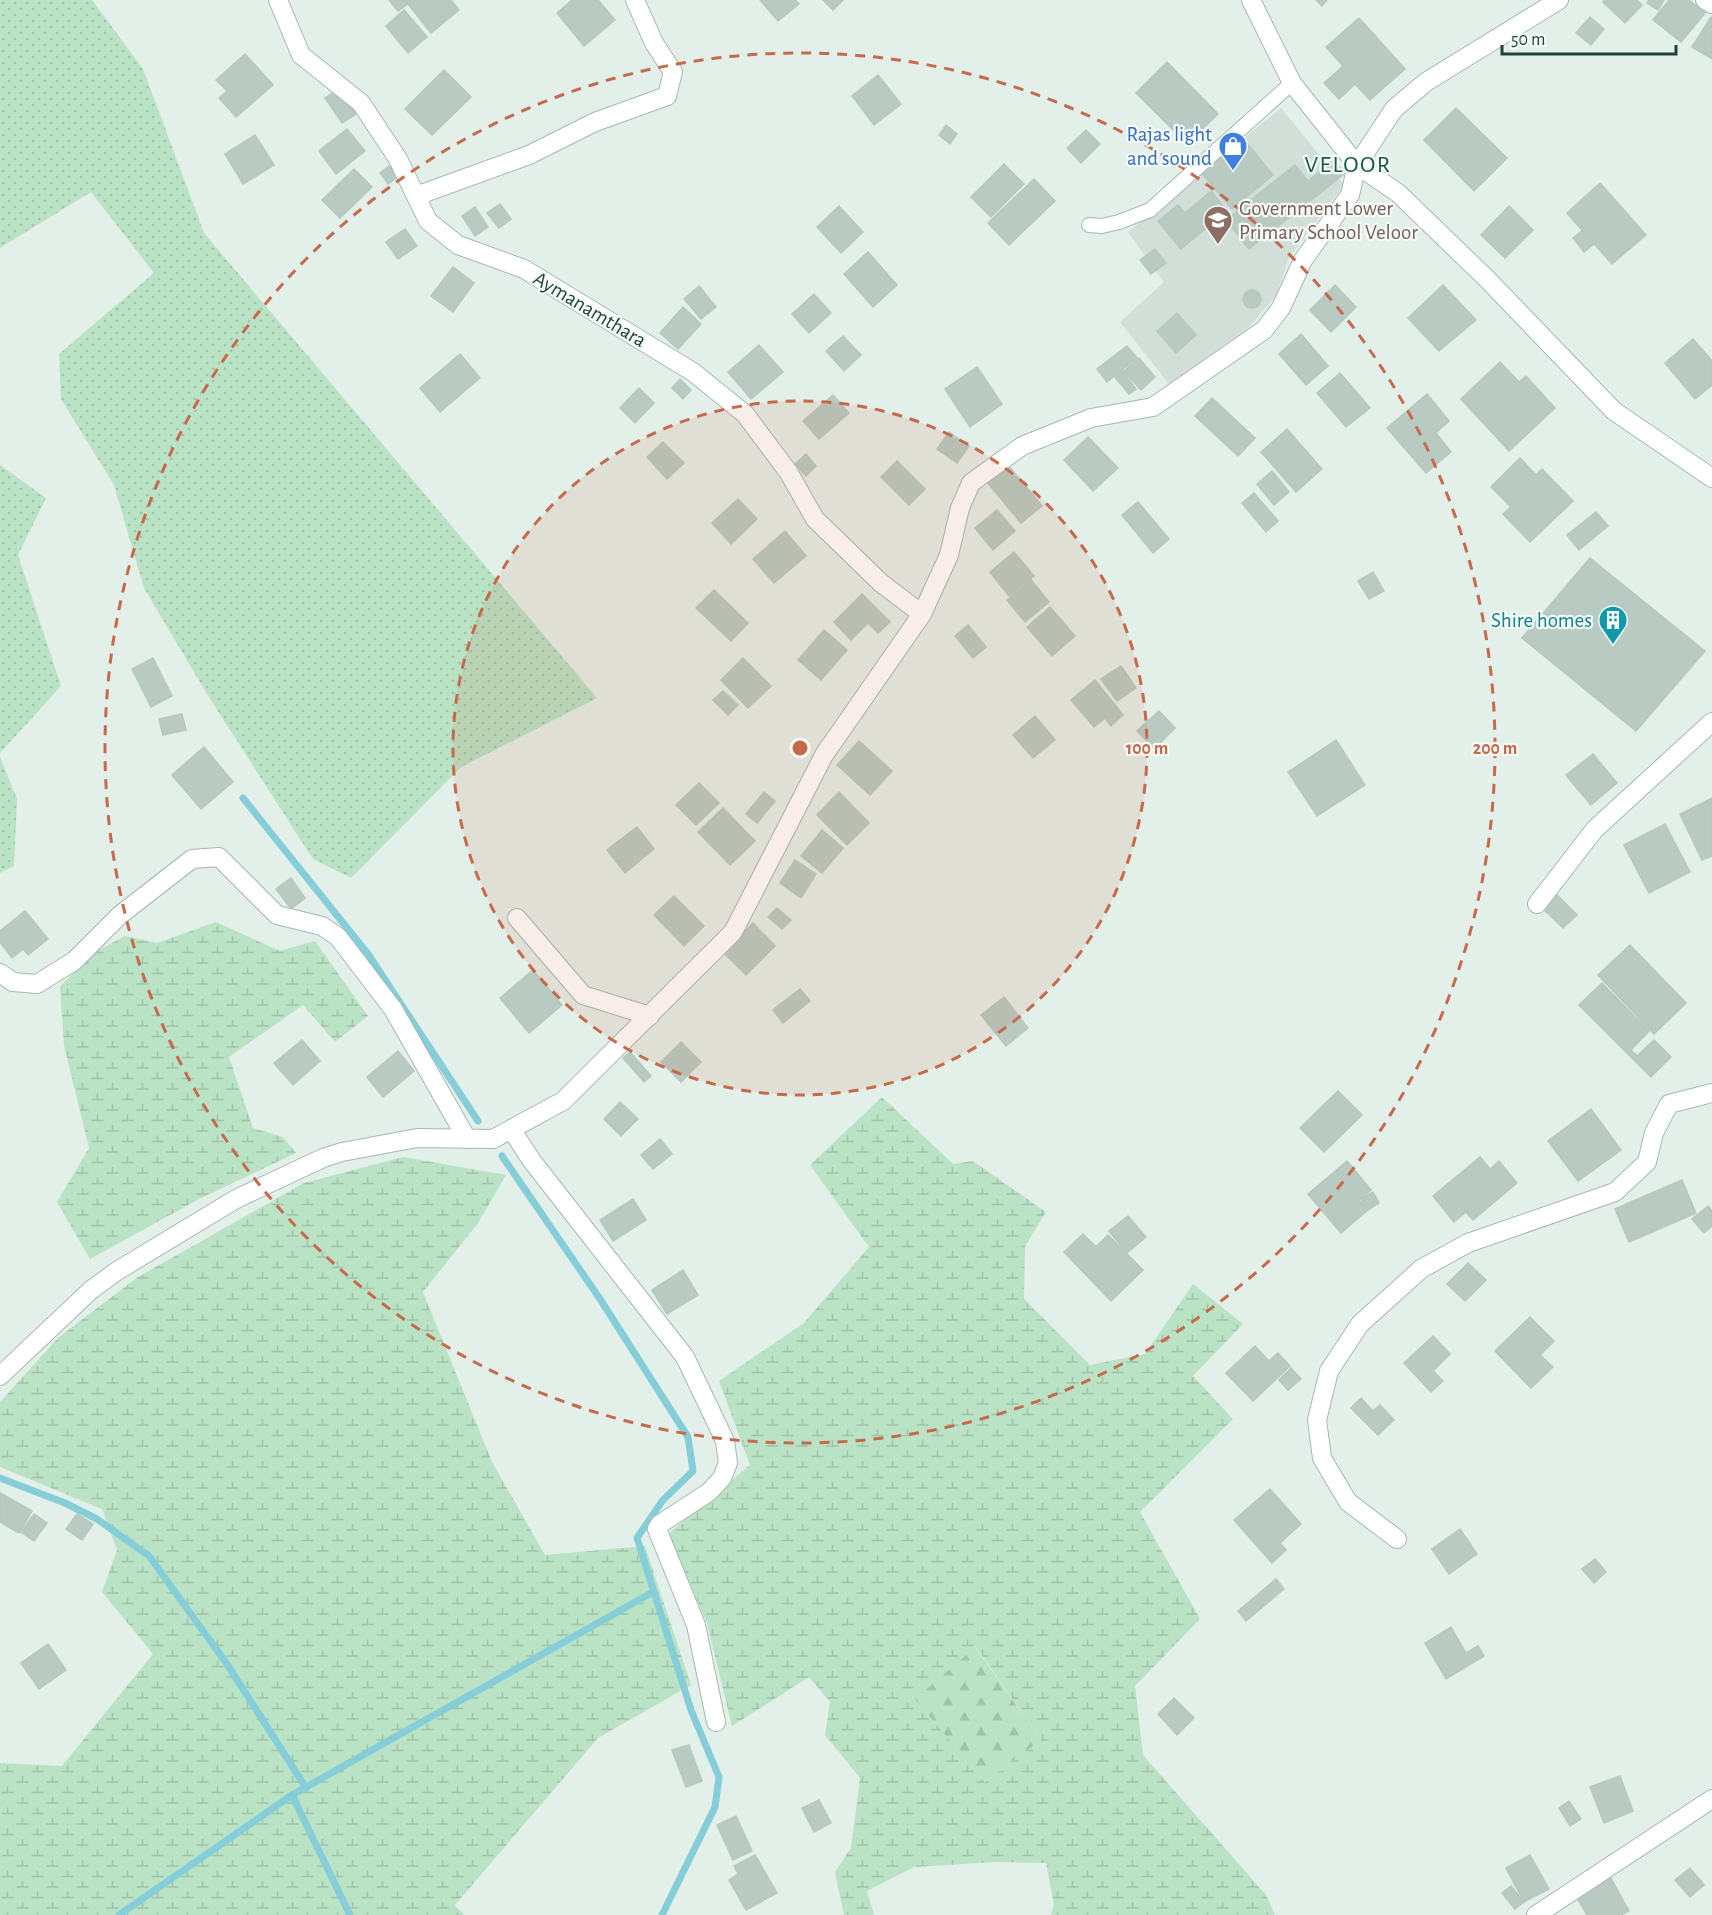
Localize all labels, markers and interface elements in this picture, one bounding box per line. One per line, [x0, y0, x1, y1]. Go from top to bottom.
scale bar [1502, 18, 1676, 56]
text: 50 m [1511, 31, 1545, 49]
place label: Rajas light and sound [1126, 124, 1212, 169]
shop icon: Rajas light and sound [1217, 130, 1249, 172]
district label: VELOOR [1304, 153, 1392, 177]
place label: Government Lower Primary School Veloor [1239, 198, 1418, 243]
school or university icon: Government Lower Primary School Veloor [1202, 204, 1234, 246]
street label: Aymanamthara [530, 268, 650, 351]
building icon: Shire homes [1597, 604, 1629, 646]
place label: Shire homes [1491, 610, 1592, 631]
centre of rings [790, 738, 810, 758]
text: 100 m [1126, 740, 1168, 758]
text: 200 m [1473, 740, 1517, 758]

